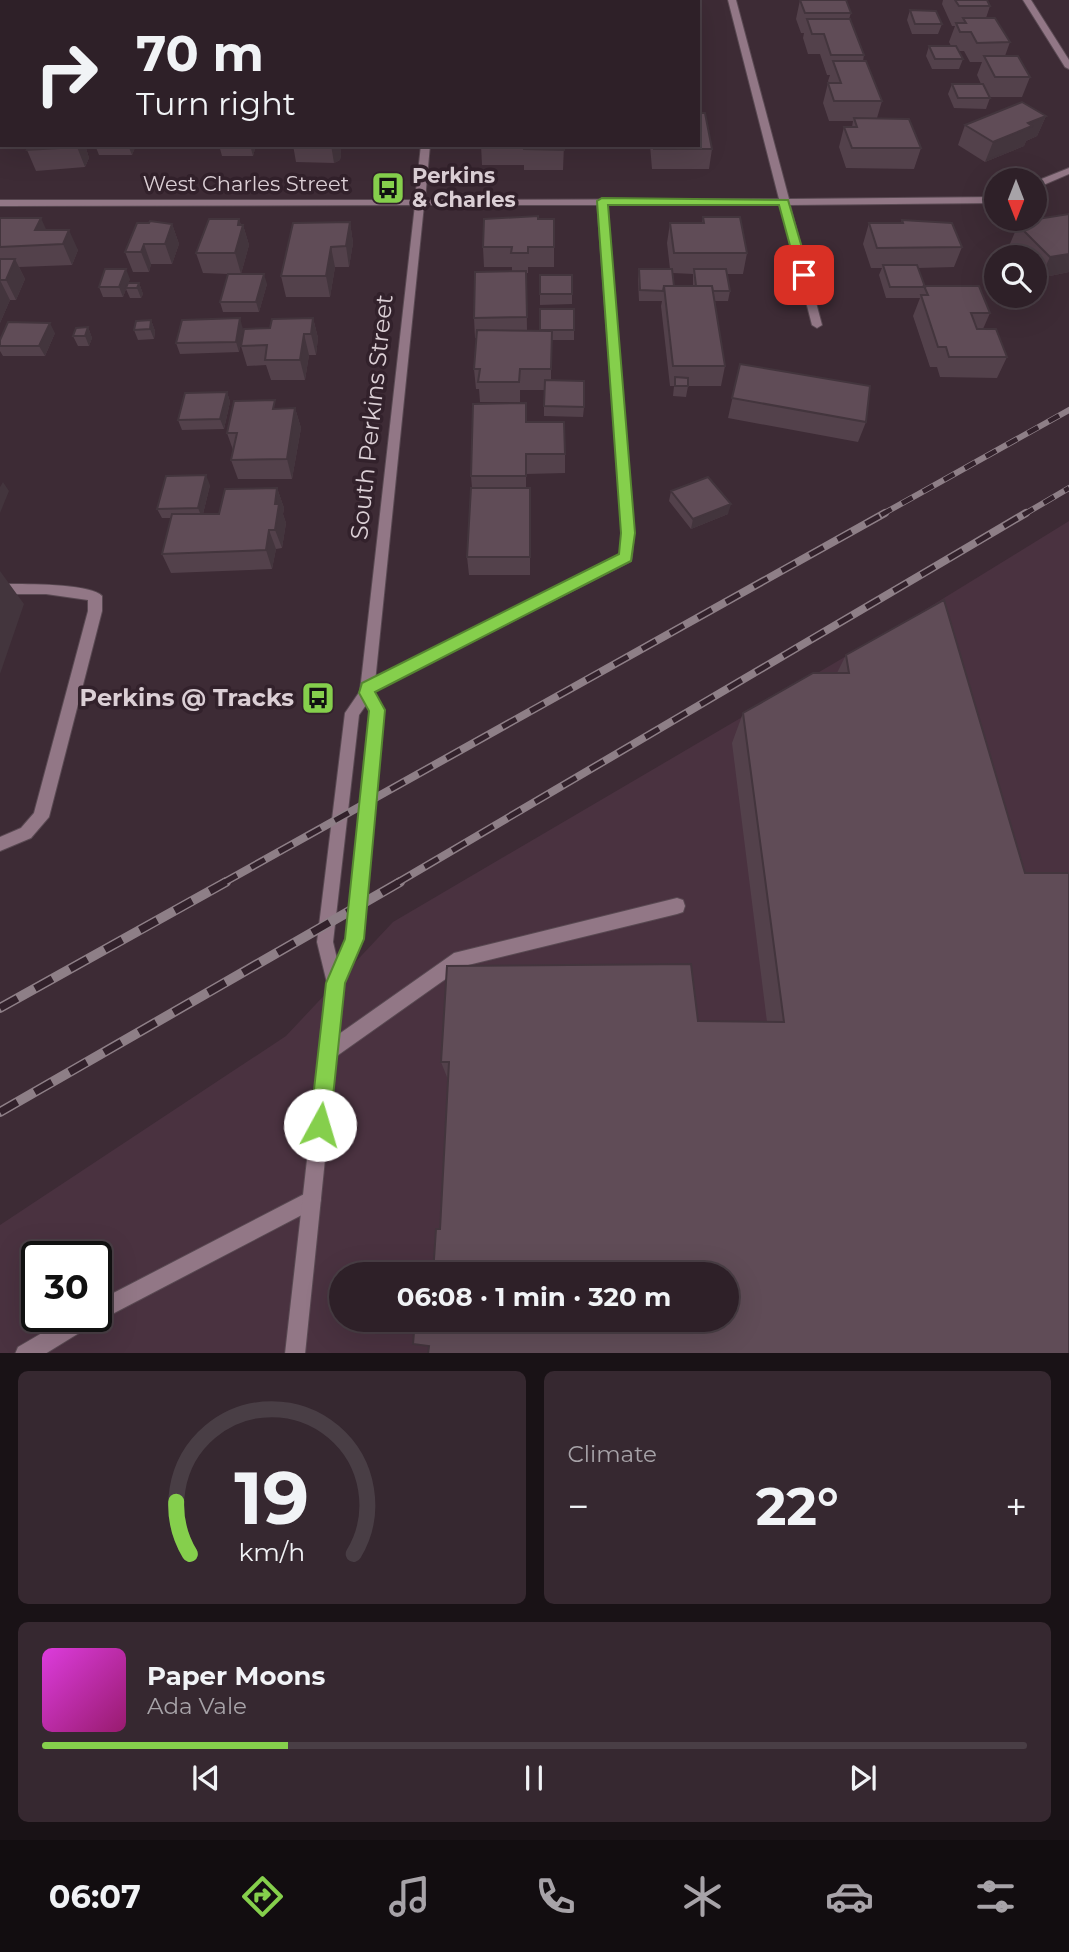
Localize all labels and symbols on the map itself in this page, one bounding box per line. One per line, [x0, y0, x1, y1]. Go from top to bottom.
place label: Perkins & Charles [412, 163, 516, 212]
north arrow [984, 168, 1046, 231]
bus stop icon: Perkins & Charles [369, 169, 407, 207]
street label: West Charles Street [143, 171, 349, 196]
pin [774, 245, 834, 305]
street label: South Perkins Street [344, 293, 399, 541]
bus stop icon: Perkins @ Tracks [299, 679, 337, 717]
place label: Perkins @ Tracks [80, 683, 294, 712]
position arrow [283, 1088, 357, 1162]
speed limit sign: 30 [21, 1241, 112, 1332]

